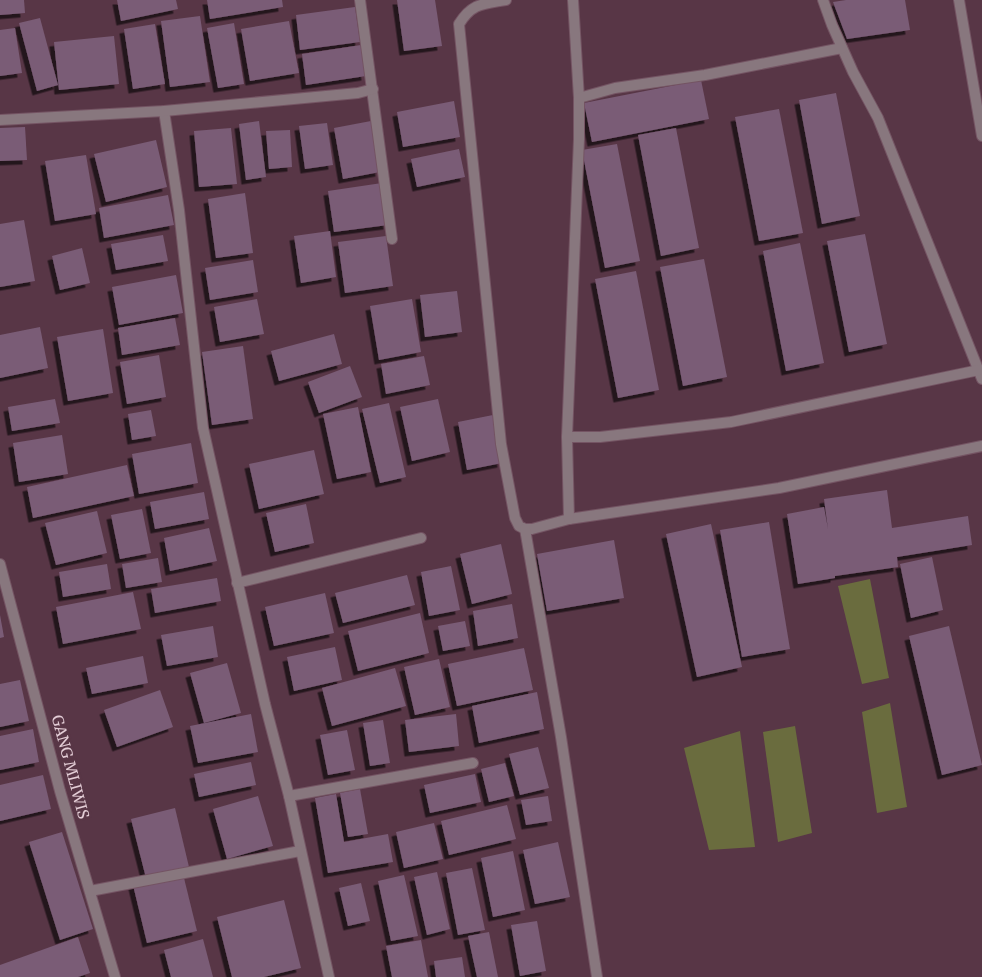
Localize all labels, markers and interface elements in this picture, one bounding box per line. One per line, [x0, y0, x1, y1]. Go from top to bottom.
street label: GANG MLIWIS [48, 713, 93, 821]

